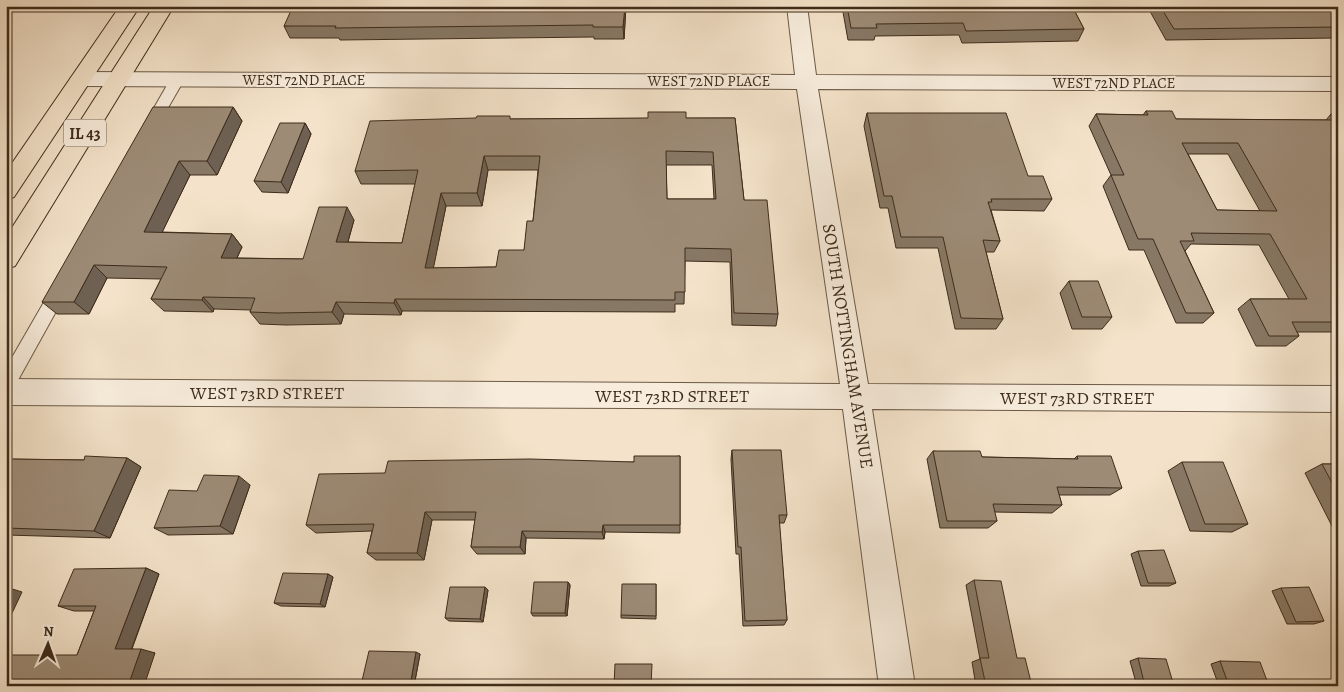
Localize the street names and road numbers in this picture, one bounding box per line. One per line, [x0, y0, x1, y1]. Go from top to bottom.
street label: WEST 72ND PLACE [242, 70, 365, 90]
street label: WEST 72ND PLACE [647, 71, 770, 91]
street label: WEST 72ND PLACE [1052, 73, 1175, 93]
road number: IL 43 [64, 120, 106, 146]
street label: SOUTH NOTTINGHAM AVENUE [817, 222, 879, 470]
street label: WEST 73RD STREET [189, 381, 344, 405]
street label: WEST 73RD STREET [594, 384, 749, 408]
street label: WEST 73RD STREET [999, 386, 1154, 410]

